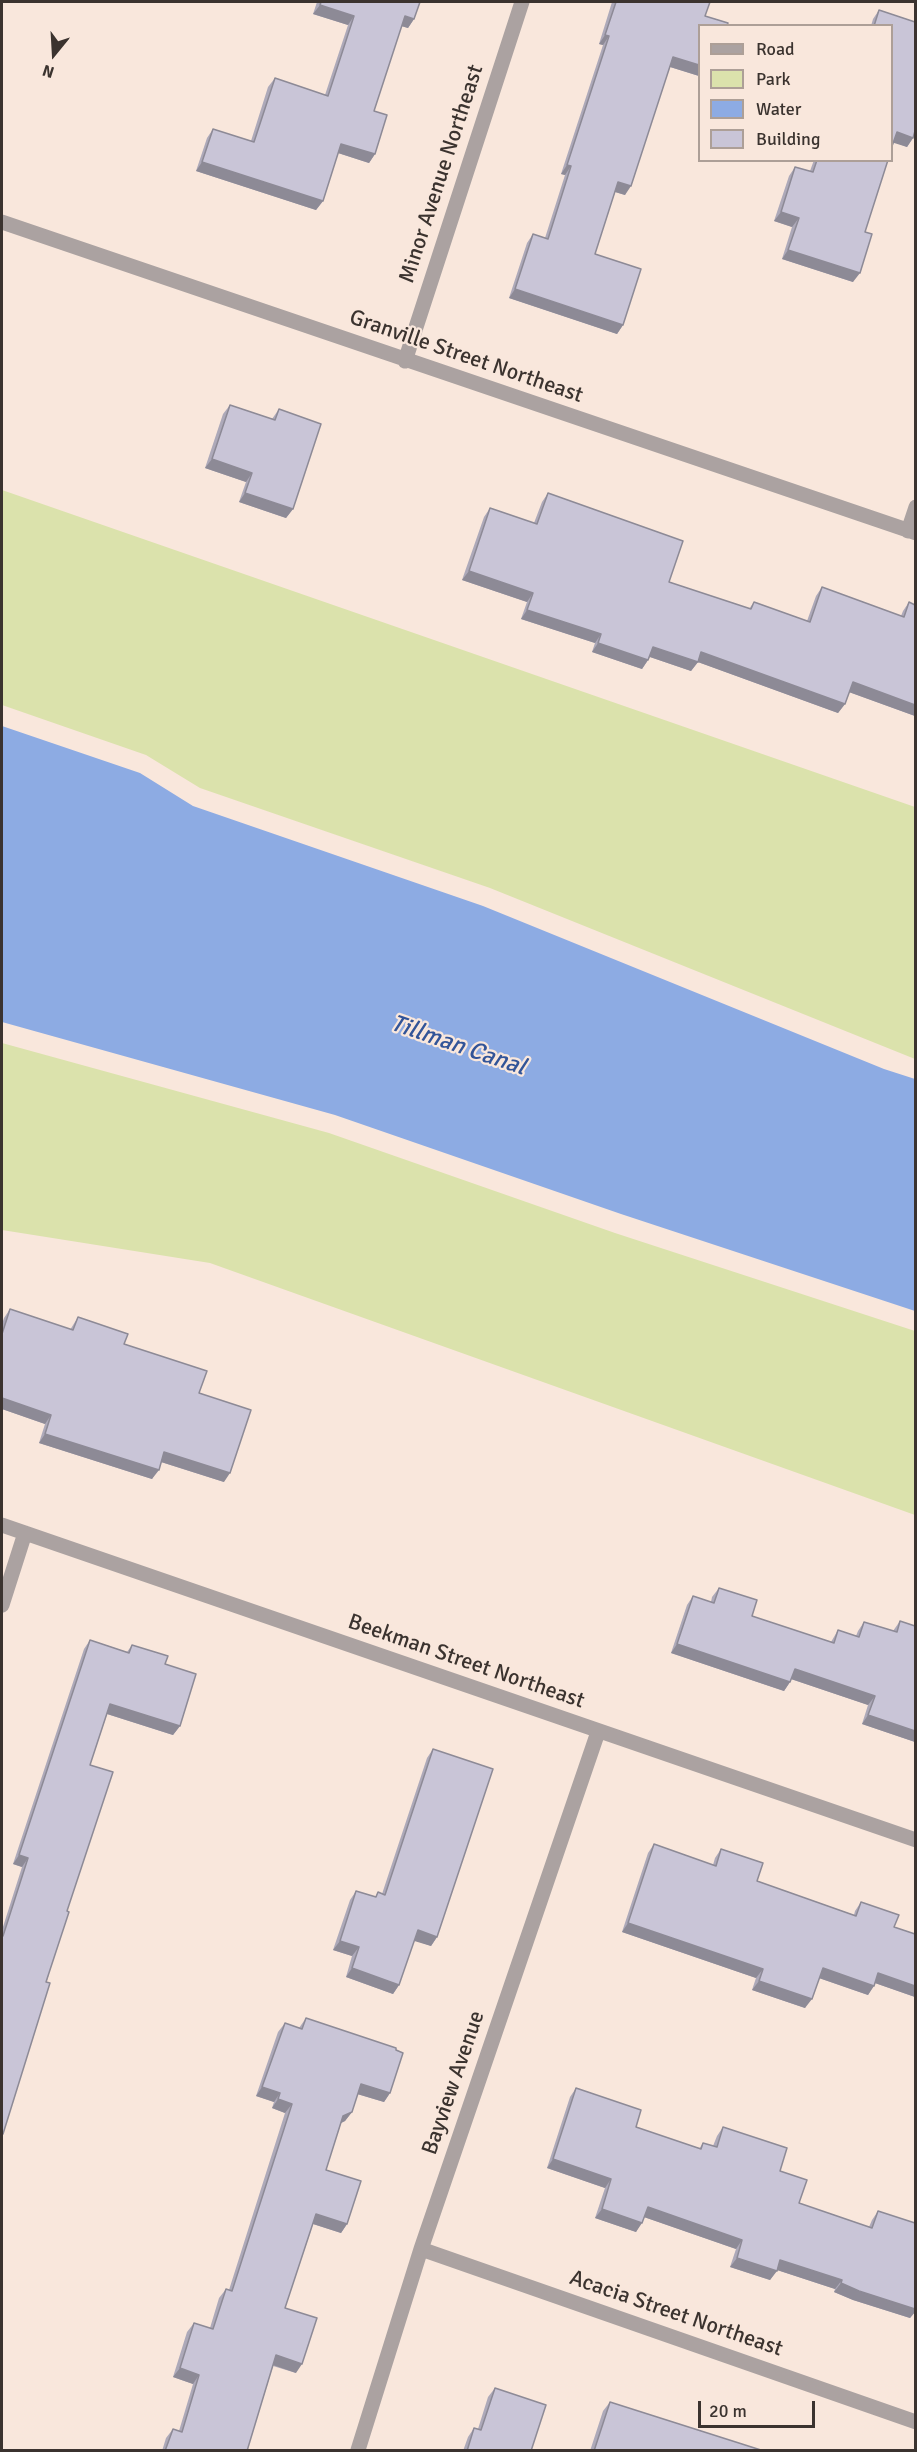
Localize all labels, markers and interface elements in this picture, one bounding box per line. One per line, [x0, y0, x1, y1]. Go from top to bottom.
north arrow [24, 24, 84, 84]
legend [698, 24, 893, 162]
text: Road [756, 38, 795, 60]
text: N [40, 60, 57, 82]
street label: Minor Avenue Northeast [394, 62, 490, 286]
text: Park [756, 68, 791, 90]
text: Water [756, 98, 801, 120]
text: Building [756, 128, 820, 150]
street label: Granville Street Northeast [346, 305, 586, 409]
water label: Tillman Canal [387, 1009, 529, 1083]
street label: Beekman Street Northeast [344, 1609, 588, 1715]
street label: Bayview Avenue [417, 2008, 491, 2158]
street label: Acacia Street Northeast [566, 2265, 786, 2363]
scale bar [701, 2389, 818, 2427]
text: 20 m [709, 2400, 747, 2422]

